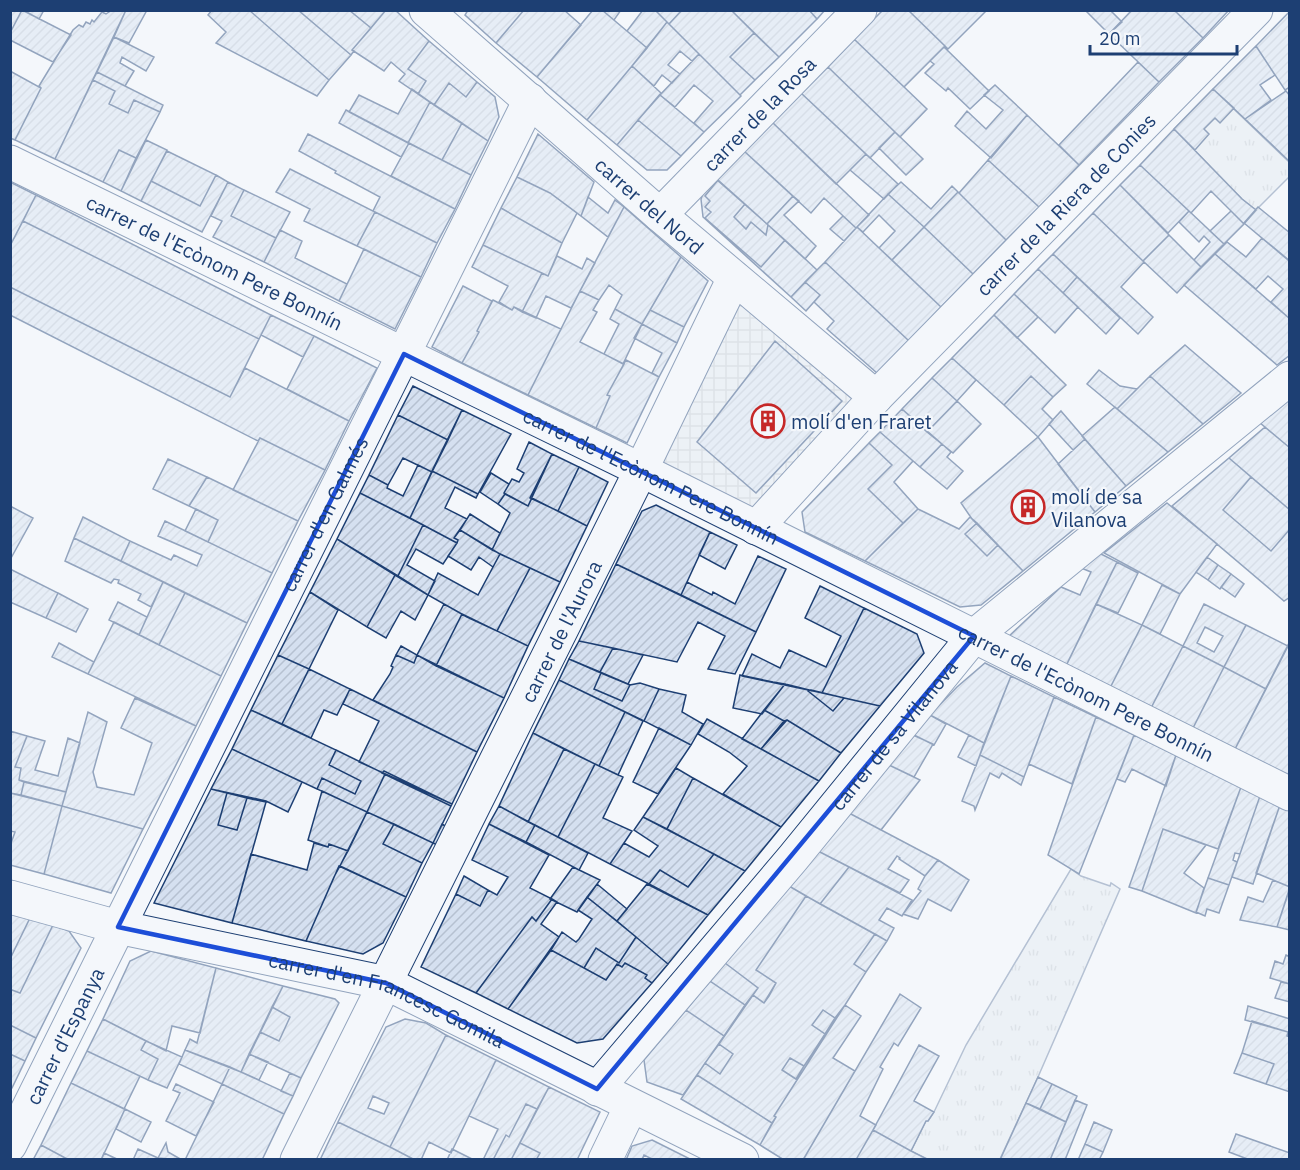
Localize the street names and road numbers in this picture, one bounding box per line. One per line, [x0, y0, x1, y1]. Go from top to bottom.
street label: carrer de la Rosa [697, 50, 822, 177]
street label: carrer de la Riera de Conies [970, 107, 1161, 301]
street label: carrer del Nord [590, 151, 710, 260]
street label: carrer de l'Ecònom Pere Bonnín [82, 188, 348, 336]
street label: carrer de l'Ecònom Pere Bonnín [519, 401, 784, 550]
street label: carrer d'en Galmés [274, 432, 374, 596]
street label: carrer de l'Aurora [514, 555, 608, 707]
street label: carrer de l'Ecònom Pere Bonnín [954, 617, 1219, 768]
street label: carrer de sa Vilanova [824, 653, 963, 816]
street label: carrer d'en Francesc Gomila [266, 945, 510, 1054]
street label: carrer d'Espanya [19, 962, 110, 1109]

